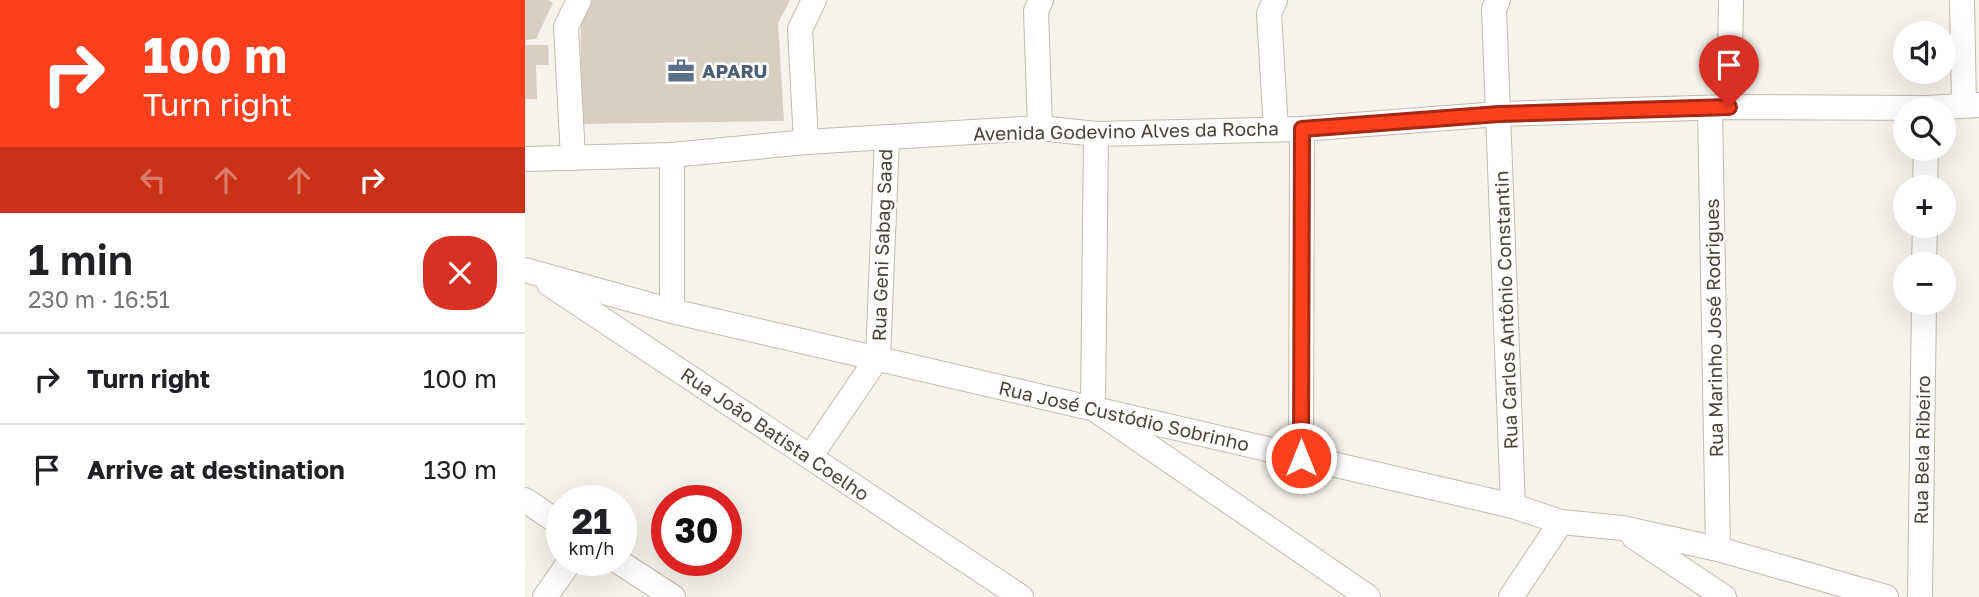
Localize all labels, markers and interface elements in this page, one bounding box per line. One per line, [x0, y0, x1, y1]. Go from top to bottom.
map controls [1893, 21, 1956, 315]
button: sound [1893, 21, 1956, 84]
text: 100 m [143, 25, 287, 84]
icon: right [28, 28, 119, 119]
pin [1699, 35, 1759, 107]
icon: arrive [1710, 46, 1748, 84]
office icon: APARU [666, 56, 696, 86]
place label: APARU [702, 59, 767, 82]
text: Turn right [143, 85, 292, 123]
button: search [1893, 98, 1956, 161]
street label: Avenida Godevino Alves da Rocha [973, 116, 1279, 145]
street label: Rua Geni Sabag Saad [867, 148, 896, 342]
icon: left [134, 161, 172, 199]
icon: ahead [207, 161, 245, 199]
icon: ahead [280, 161, 318, 199]
icon: right [353, 161, 391, 199]
street label: Rua Carlos Antônio Constantin [1489, 170, 1522, 450]
button: + [1893, 175, 1956, 238]
street label: Rua Marinho José Rodrigues [1700, 198, 1727, 458]
text: 1 min [28, 234, 133, 284]
button: close [423, 236, 497, 310]
button: − [1893, 252, 1956, 315]
text: 230 m · 16:51 [28, 285, 170, 313]
icon: right [28, 360, 66, 398]
street label: Rua João Batista Coelho [677, 362, 874, 505]
text: Turn right [87, 363, 210, 394]
text: 100 m [423, 363, 497, 394]
street label: Rua José Custódio Sobrinho [997, 375, 1252, 456]
street label: Rua Bela Ribeiro [1909, 375, 1934, 525]
position arrow [1264, 421, 1338, 495]
icon: arrive [28, 451, 66, 489]
text: Arrive at destination [87, 454, 345, 485]
text: 130 m [424, 454, 497, 485]
speed limit sign: 30 [651, 485, 742, 576]
text: 21 [572, 500, 611, 542]
text: km/h [569, 537, 614, 559]

